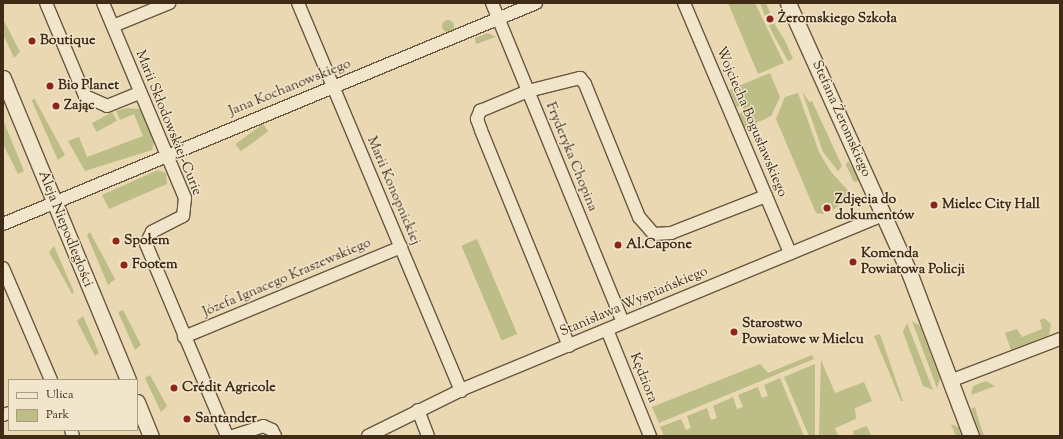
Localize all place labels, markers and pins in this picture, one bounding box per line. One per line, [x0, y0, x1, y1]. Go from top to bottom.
place label: Żeromskiego Szkoła [778, 11, 897, 27]
marker: Żeromskiego Szkoła [765, 14, 775, 24]
place label: Boutique [40, 33, 96, 49]
marker: Boutique [27, 36, 37, 46]
place label: Bio Planet [58, 78, 119, 94]
marker: Bio Planet [45, 81, 55, 91]
place label: Zając [64, 98, 95, 114]
marker: Zając [51, 101, 61, 111]
place label: Zdjęcia do dokumentów [835, 192, 914, 224]
place label: Mielec City Hall [942, 197, 1040, 213]
marker: Mielec City Hall [929, 200, 939, 210]
marker: Zdjęcia do dokumentów [822, 203, 832, 213]
place label: Społem [124, 233, 170, 249]
marker: Społem [111, 236, 121, 246]
place label: Al.Capone [626, 237, 692, 253]
marker: Al.Capone [613, 240, 623, 250]
place label: Komenda Powiatowa Policji [861, 246, 965, 278]
place label: Footem [132, 257, 178, 273]
marker: Komenda Powiatowa Policji [848, 257, 858, 267]
marker: Footem [119, 260, 129, 270]
place label: Starostwo Powiatowe w Mielcu [742, 316, 864, 348]
marker: Starostwo Powiatowe w Mielcu [729, 327, 739, 337]
place label: Crédit Agricole [182, 380, 276, 396]
marker: Crédit Agricole [169, 383, 179, 393]
place label: Santander [195, 411, 257, 427]
marker: Santander [182, 414, 192, 424]

